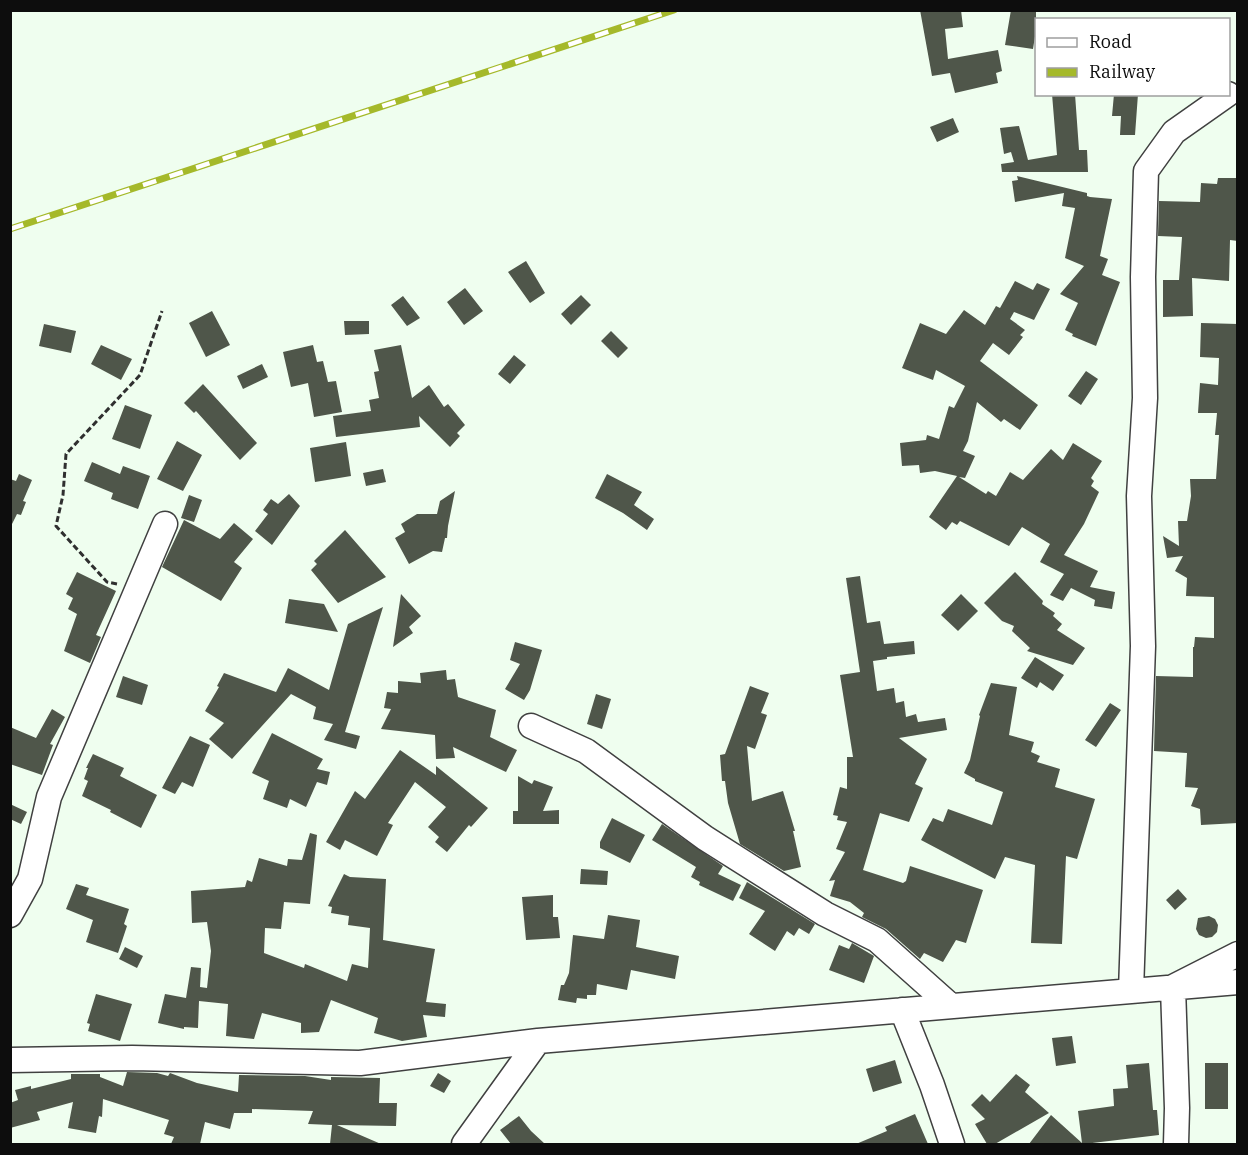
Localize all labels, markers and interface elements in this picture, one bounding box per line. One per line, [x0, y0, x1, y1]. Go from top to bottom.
legend [1035, 18, 1230, 96]
text: Road [1089, 30, 1132, 53]
text: Railway [1089, 60, 1155, 83]

